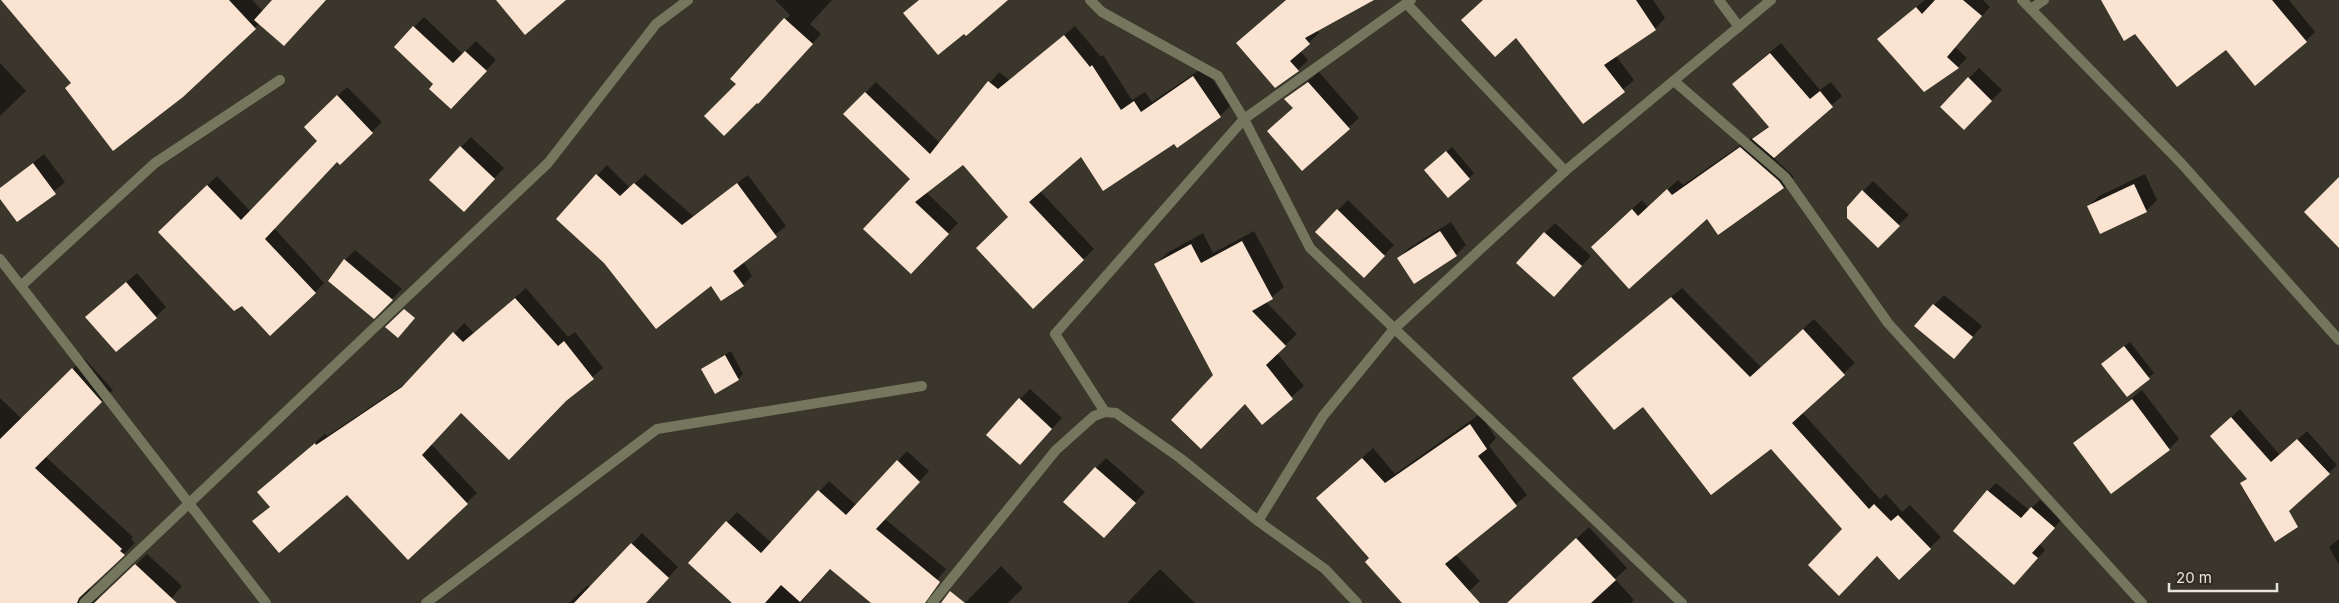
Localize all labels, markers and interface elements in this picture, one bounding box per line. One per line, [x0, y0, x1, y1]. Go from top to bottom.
scale bar [2169, 560, 2276, 592]
text: 20 m [2176, 568, 2212, 587]

